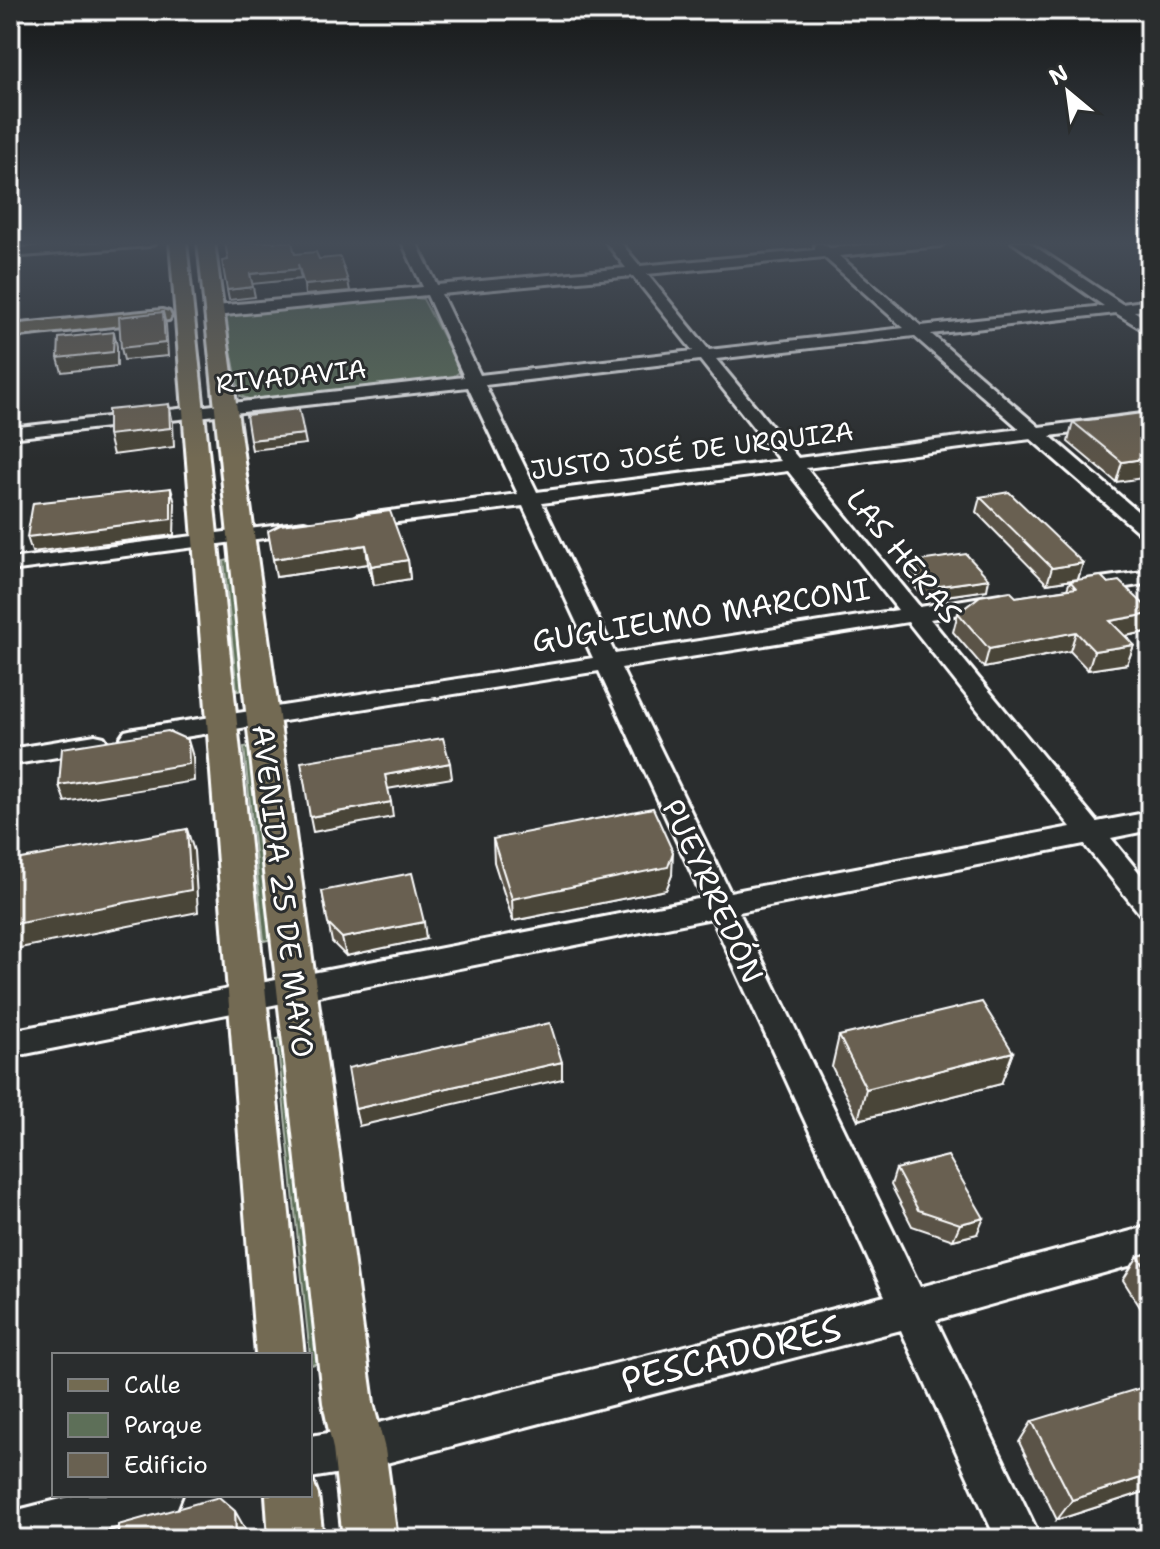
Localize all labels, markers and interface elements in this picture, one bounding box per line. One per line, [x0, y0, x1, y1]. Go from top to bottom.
north arrow [1028, 52, 1108, 132]
text: N [1044, 58, 1073, 92]
street label: RIVADAVIA [214, 351, 368, 401]
street label: JUSTO JOSÉ DE URQUIZA [528, 413, 856, 487]
street label: LAS HERAS [837, 480, 971, 632]
street label: GUGLIELMO MARCONI [529, 568, 873, 662]
street label: AVENIDA 25 DE MAYO [242, 722, 324, 1060]
street label: PUEYRREDÓN [652, 792, 774, 990]
street label: PESCADORES [616, 1303, 846, 1405]
legend [52, 1353, 312, 1497]
text: Calle [124, 1369, 181, 1401]
text: Parque [124, 1409, 203, 1441]
text: Edificio [124, 1449, 208, 1481]

